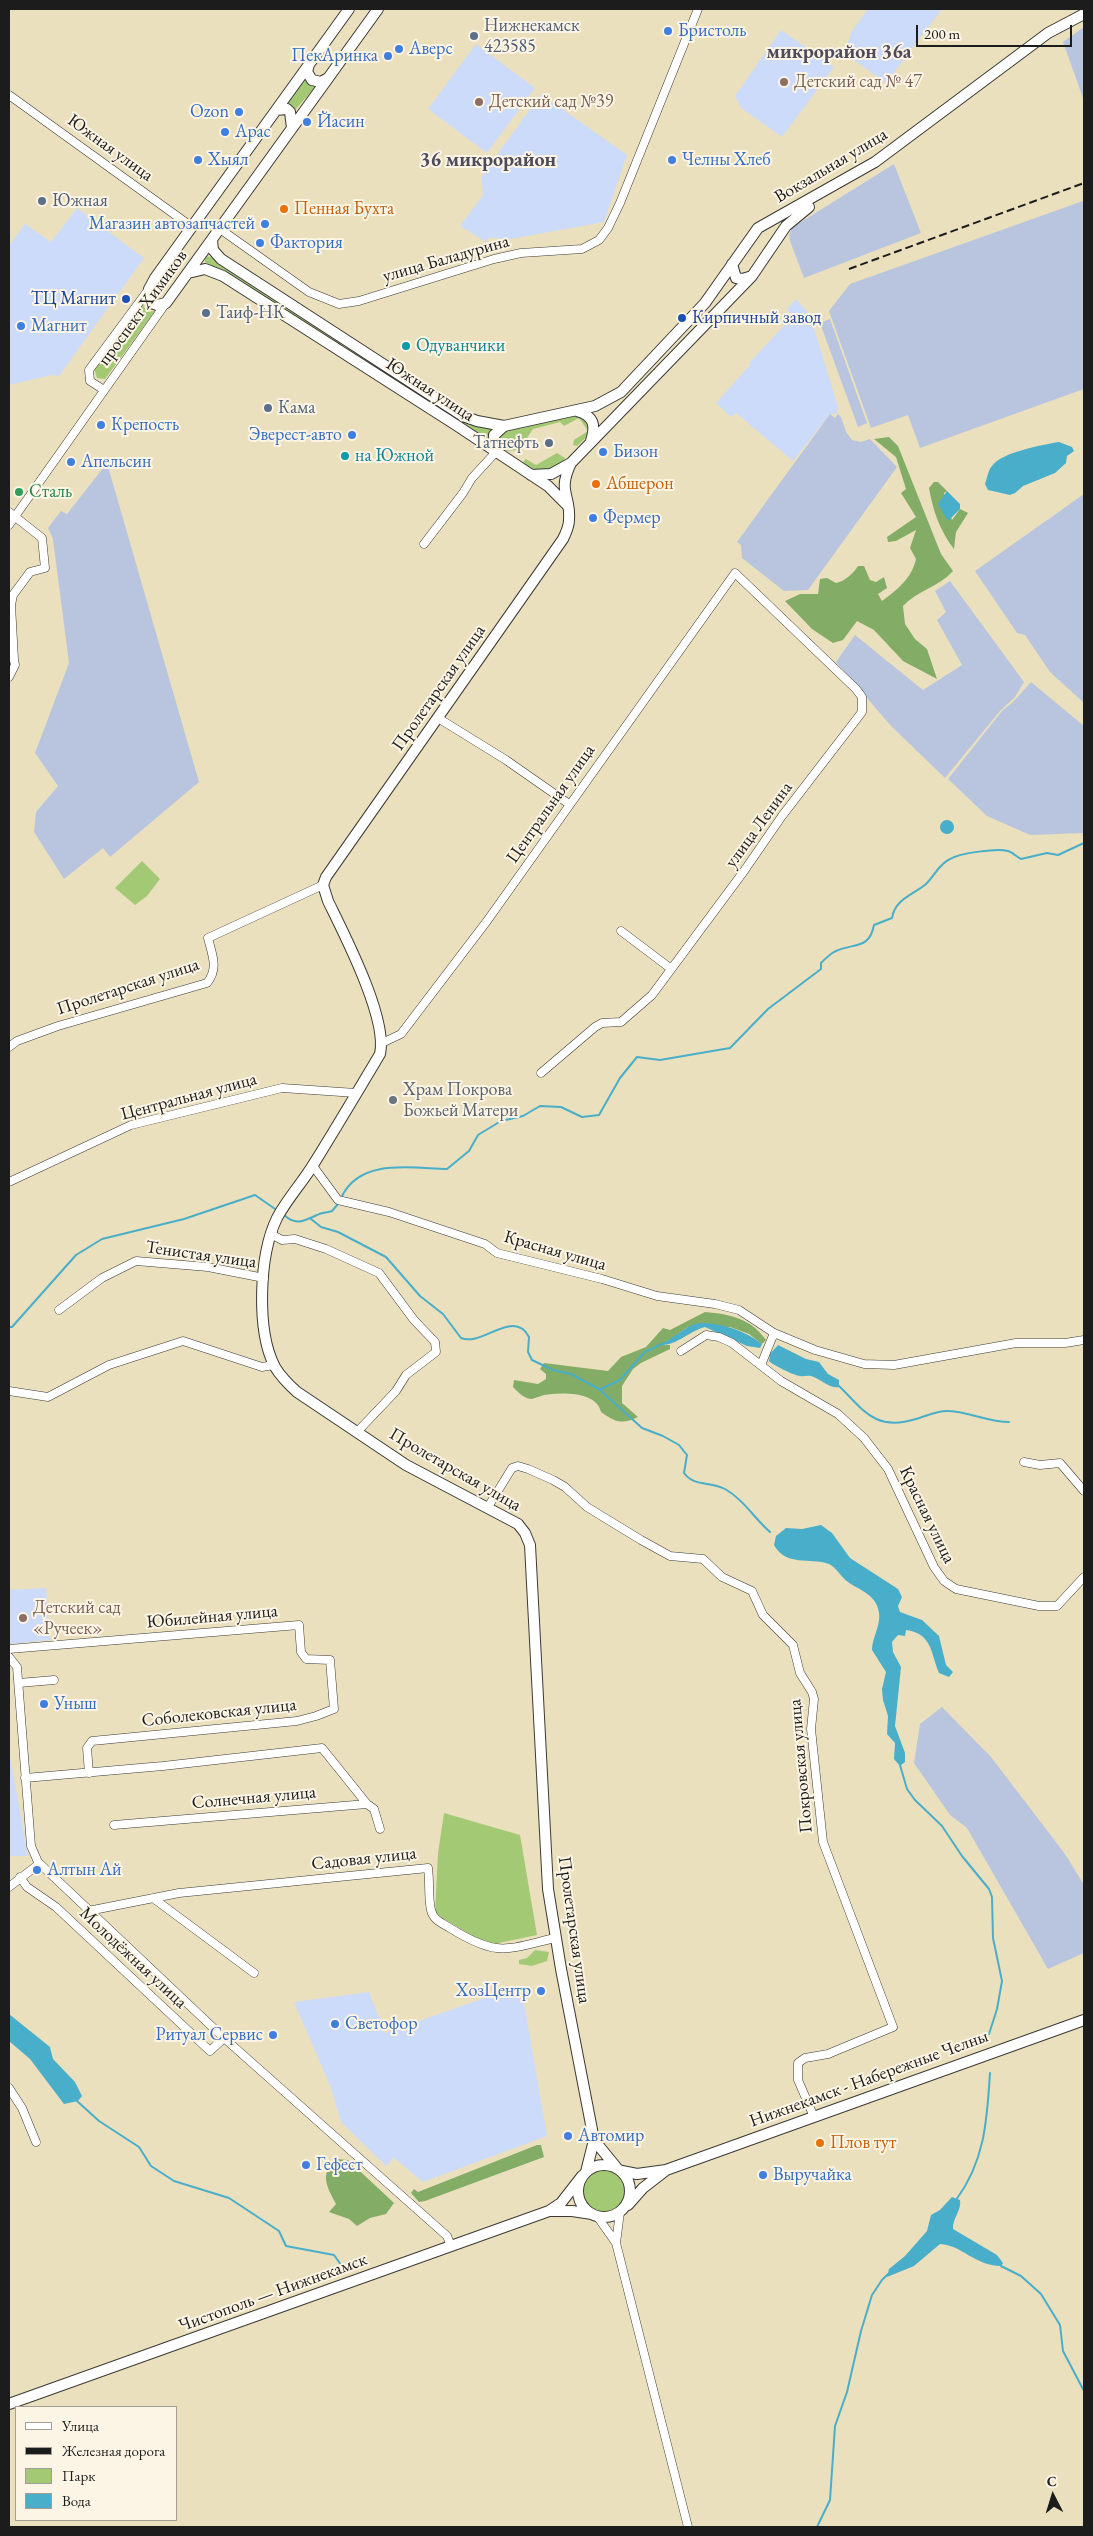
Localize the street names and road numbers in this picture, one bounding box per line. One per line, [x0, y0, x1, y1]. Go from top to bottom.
street label: Южная улица [63, 109, 157, 187]
street label: Вокзальная улица [771, 124, 891, 208]
street label: улица Баладурина [380, 231, 512, 287]
street label: проспект Химиков [94, 246, 192, 370]
street label: Южная улица [382, 353, 478, 427]
street label: Пролетарская улица [388, 621, 490, 755]
street label: Центральная улица [502, 741, 600, 867]
street label: улица Ленина [721, 778, 797, 872]
street label: Пролетарская улица [54, 954, 202, 1020]
street label: Центральная улица [119, 1068, 259, 1126]
street label: Красная улица [501, 1226, 609, 1276]
street label: Тенистая улица [144, 1237, 258, 1273]
street label: Пролетарская улица [385, 1424, 525, 1516]
street label: Красная улица [894, 1463, 960, 1567]
street label: Юбилейная улица [145, 1600, 279, 1634]
street label: Соболековская улица [141, 1694, 297, 1732]
street label: Покровская улица [784, 1698, 818, 1834]
street label: Солнечная улица [191, 1782, 317, 1814]
street label: Садовая улица [310, 1843, 418, 1875]
street label: Пролетарская улица [553, 1855, 595, 2005]
street label: Молодёжная улица [75, 1903, 191, 2013]
street label: Нижнекамск - Набережные Челны [747, 2026, 991, 2132]
street label: Чистополь — Нижнекамск [176, 2249, 370, 2337]

